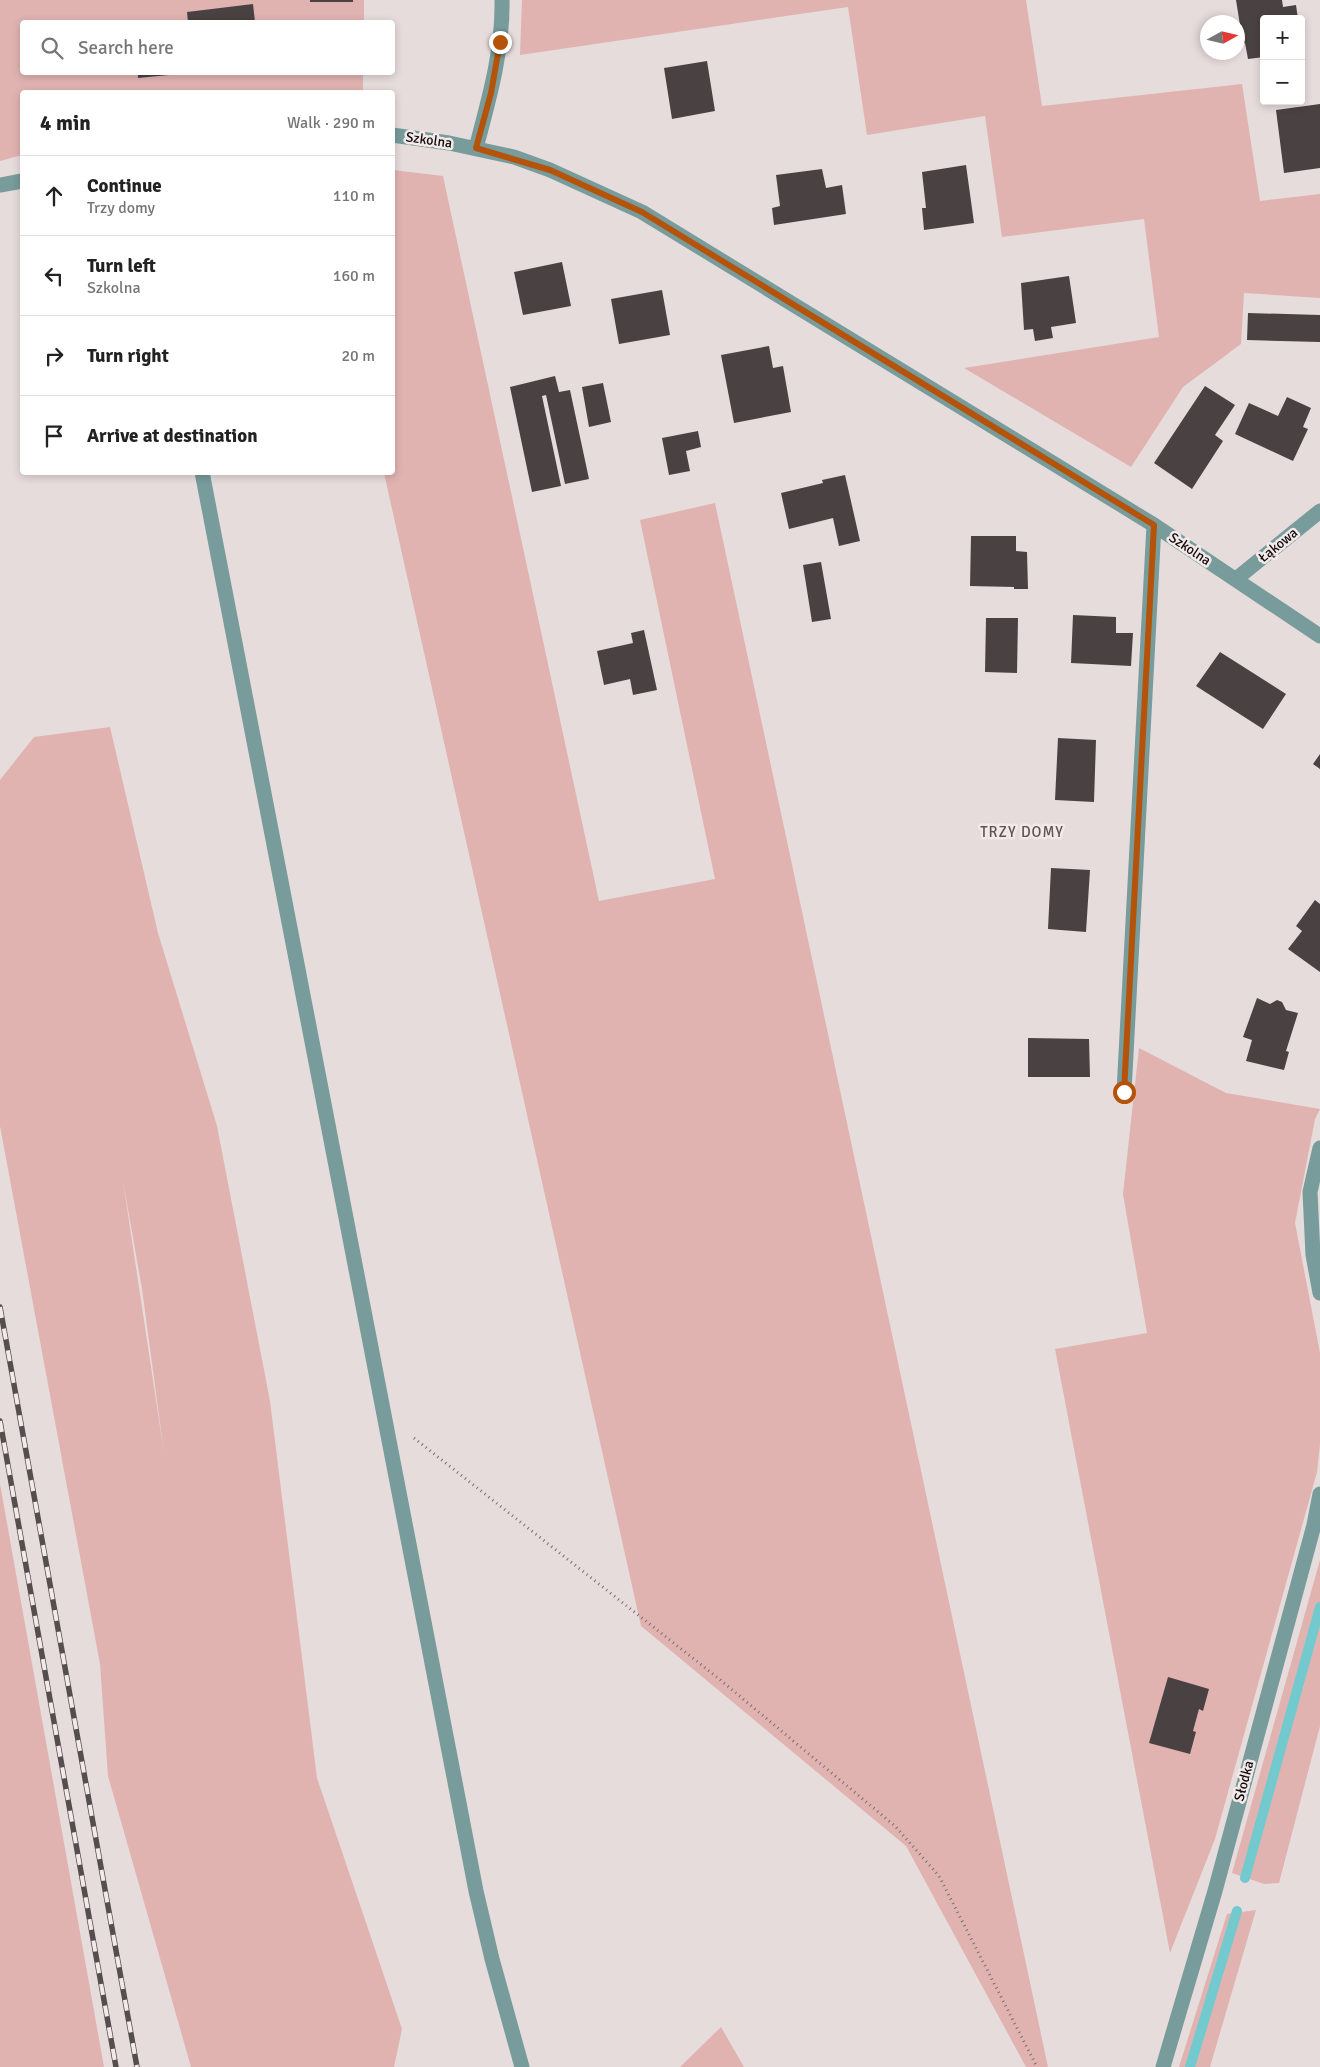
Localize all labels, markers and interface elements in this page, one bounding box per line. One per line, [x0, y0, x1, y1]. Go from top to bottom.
north arrow [1200, 15, 1245, 60]
map controls [1260, 15, 1305, 105]
button: + [1260, 15, 1305, 60]
search box [20, 20, 395, 75]
route end [489, 31, 512, 54]
icon: search [38, 34, 66, 62]
text: Search here [78, 36, 174, 60]
button: − [1260, 60, 1305, 105]
text: 4 min [40, 110, 91, 136]
text: Walk · 290 m [287, 113, 375, 133]
street label: Szkolna [405, 128, 453, 152]
text: Continue [87, 174, 162, 198]
icon: ahead [40, 182, 68, 210]
text: 110 m [333, 186, 375, 206]
text: Trzy domy [87, 198, 155, 218]
text: Turn left [87, 254, 156, 278]
icon: left [40, 262, 68, 290]
text: 160 m [333, 266, 375, 286]
text: Szkolna [87, 278, 141, 298]
icon: right [40, 342, 68, 370]
text: Turn right [87, 344, 169, 368]
text: 20 m [341, 346, 375, 366]
icon: arrive [40, 422, 68, 450]
text: Arrive at destination [87, 424, 258, 448]
street label: Łąkowa [1255, 524, 1301, 566]
street label: Szkolna [1166, 529, 1214, 569]
district label: TRZY DOMY [980, 823, 1064, 841]
route start [1113, 1081, 1136, 1104]
street label: Słodka [1230, 1759, 1258, 1803]

